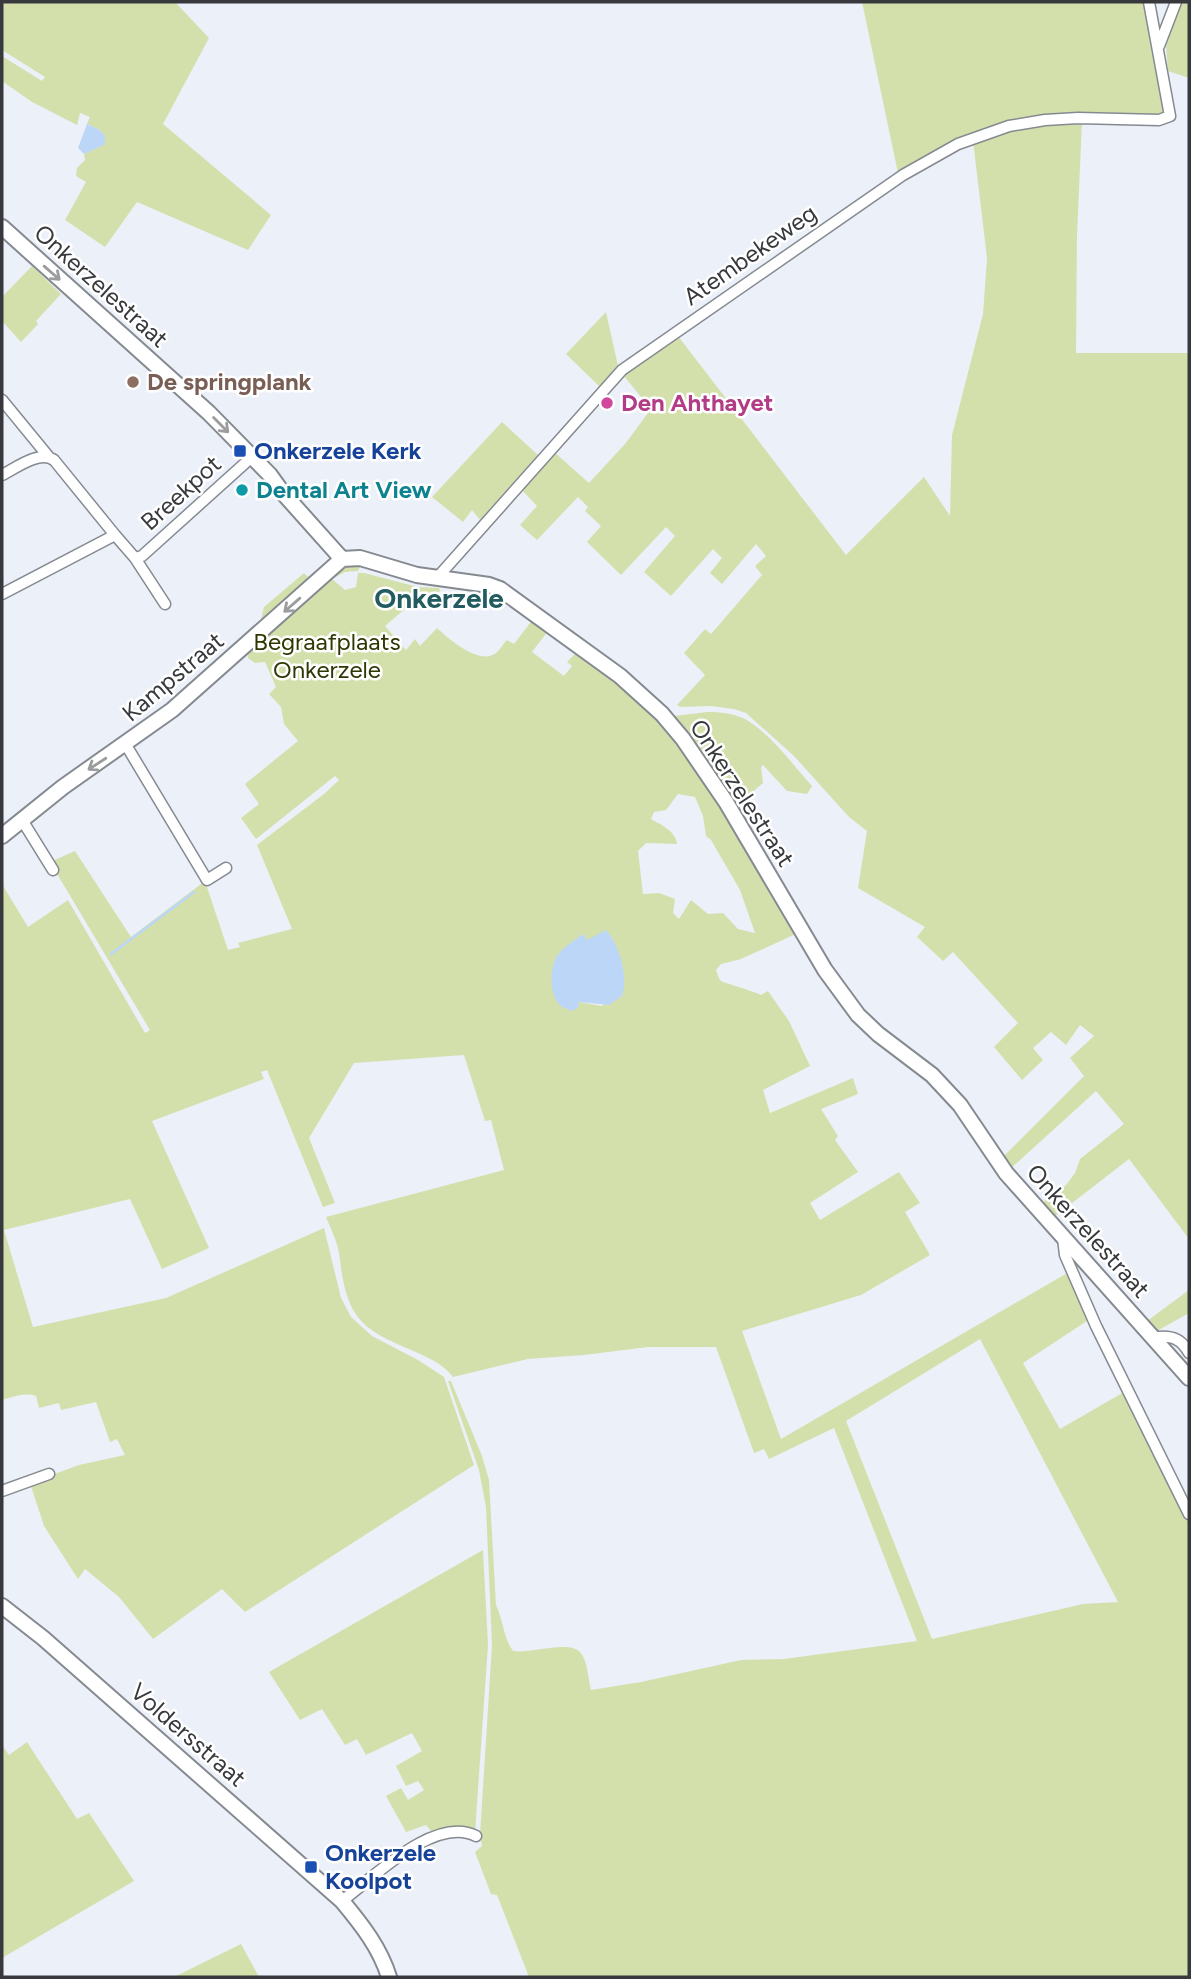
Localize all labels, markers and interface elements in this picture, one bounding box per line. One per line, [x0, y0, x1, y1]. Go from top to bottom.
street label: Atembekeweg [678, 198, 822, 311]
street label: Onkerzelestraat [29, 218, 174, 353]
one-way arrow [43, 265, 61, 281]
place label: De springplank [147, 367, 312, 396]
marker: De springplank [125, 374, 141, 390]
place label: Den Ahthayet [621, 388, 773, 417]
marker: Den Ahthayet [599, 395, 615, 411]
one-way arrow [212, 416, 229, 433]
place label: Onkerzele Kerk [254, 436, 422, 465]
marker: Onkerzele Kerk [232, 443, 248, 459]
street label: Breekpot [135, 449, 227, 536]
place label: Dental Art View [256, 475, 432, 504]
marker: Dental Art View [234, 482, 250, 498]
district label: Onkerzele [374, 581, 504, 615]
one-way arrow [283, 597, 301, 613]
street label: Kampstraat [116, 626, 229, 727]
park label: Begraafplaats Onkerzele [253, 627, 401, 684]
street label: Onkerzelestraat [684, 714, 801, 872]
one-way arrow [88, 757, 107, 772]
street label: Onkerzelestraat [1021, 1158, 1156, 1303]
street label: Voldersstraat [125, 1677, 252, 1793]
place label: Onkerzele Koolpot [325, 1838, 436, 1895]
marker: Onkerzele Koolpot [303, 1859, 319, 1875]

